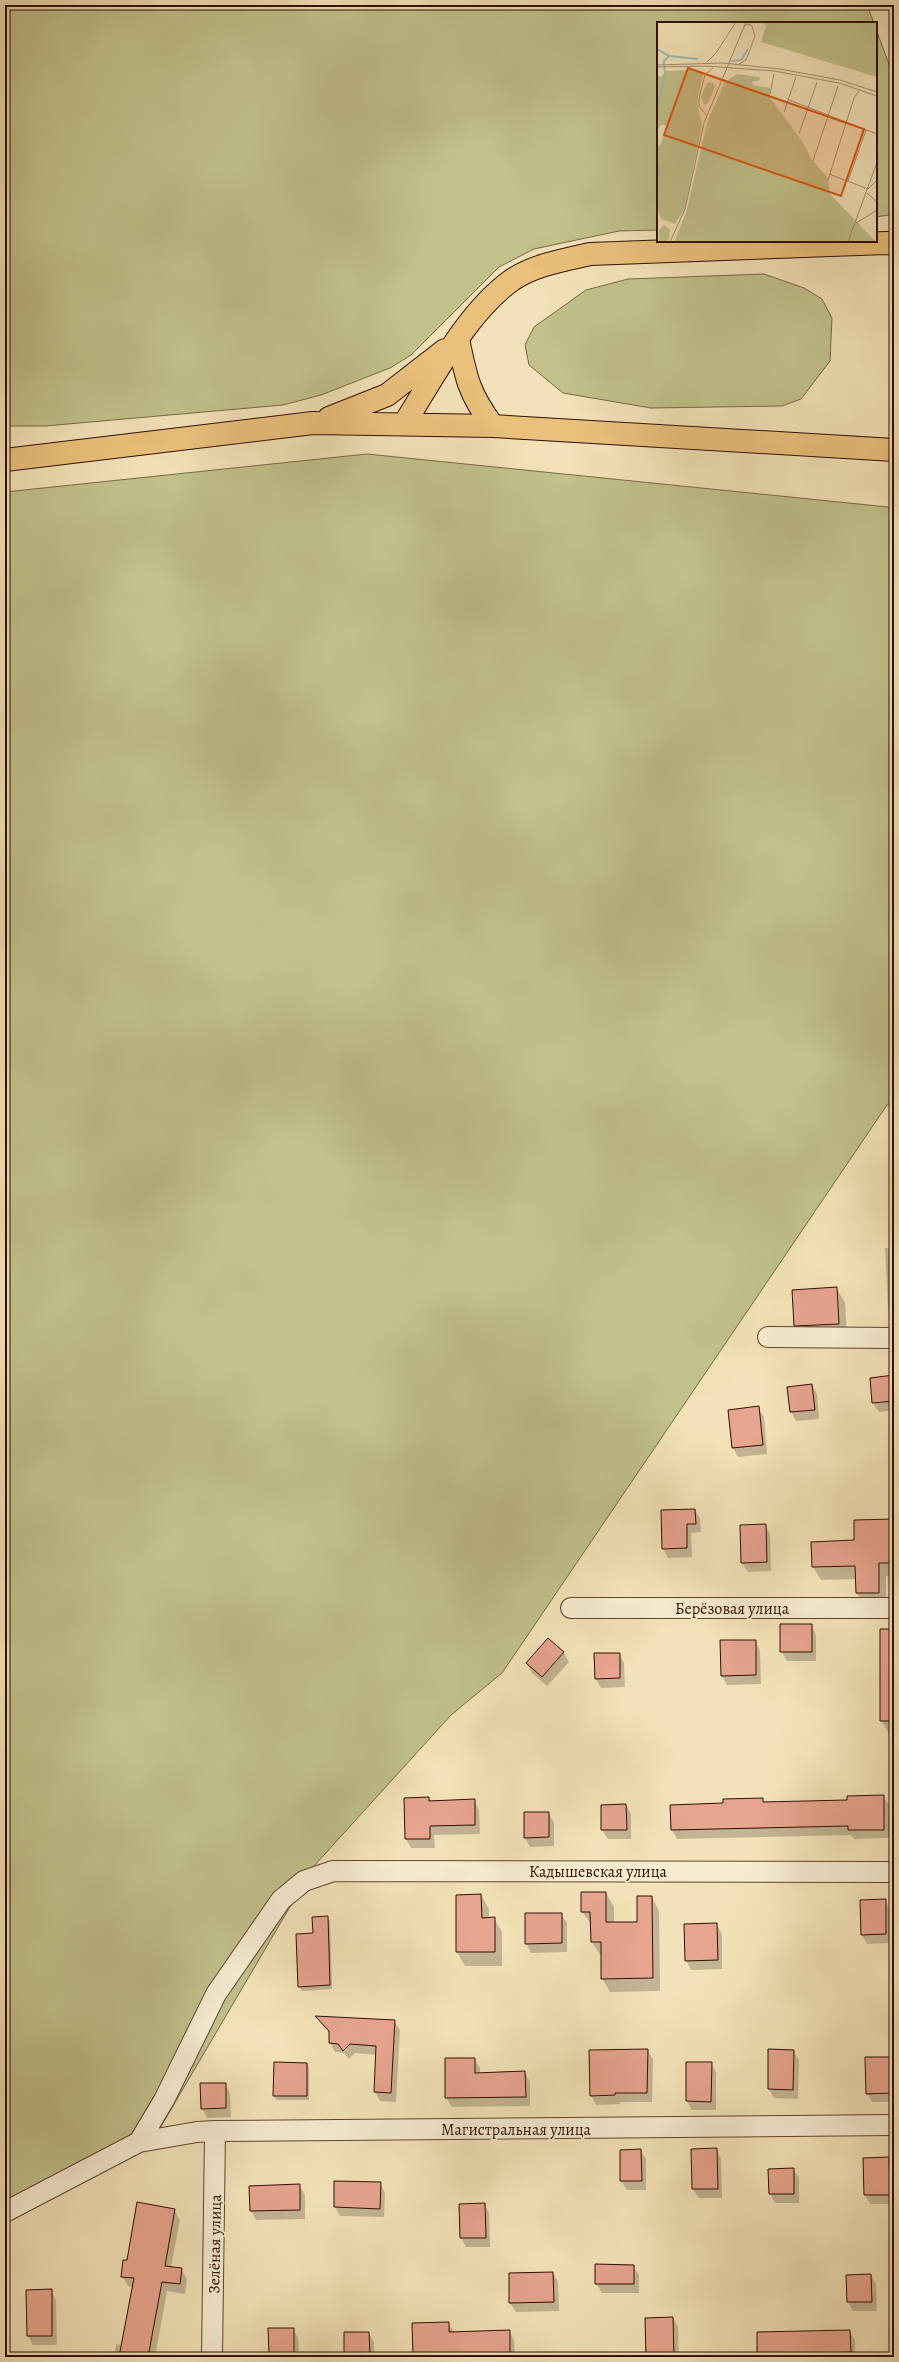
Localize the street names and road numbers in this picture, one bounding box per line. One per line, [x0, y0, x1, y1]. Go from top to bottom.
street label: Берёзовая улица [675, 1598, 790, 1620]
street label: Кадышевская улица [529, 1861, 668, 1883]
street label: Магистральная улица [441, 2119, 592, 2141]
street label: Зелёная улица [203, 2194, 227, 2294]

